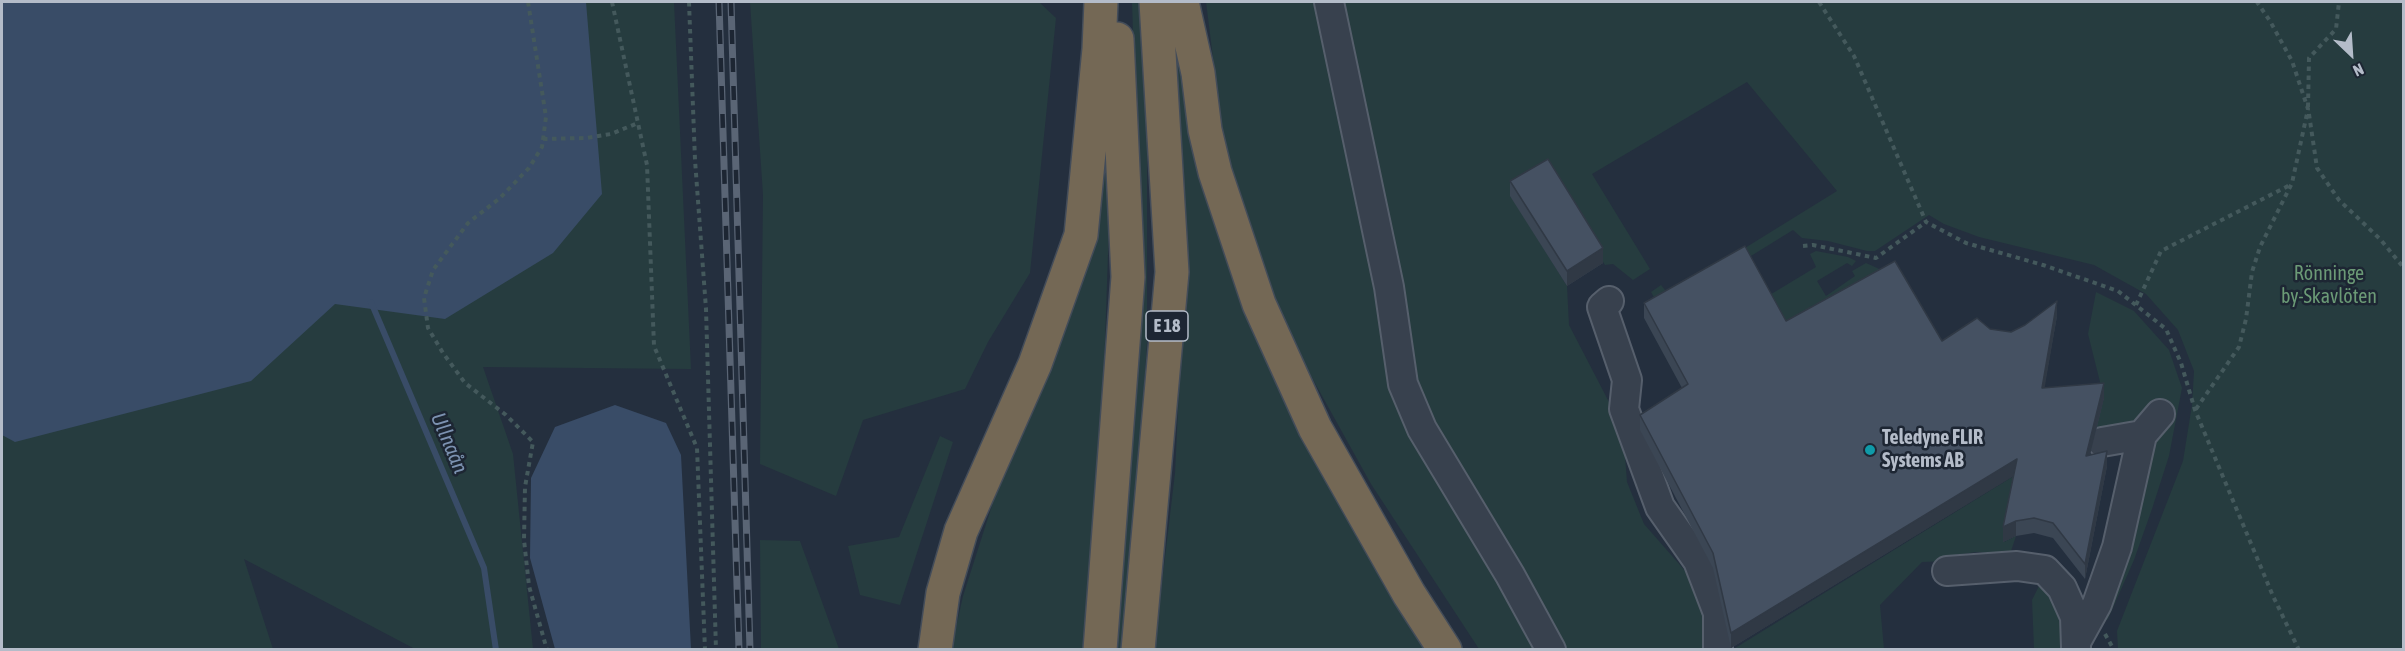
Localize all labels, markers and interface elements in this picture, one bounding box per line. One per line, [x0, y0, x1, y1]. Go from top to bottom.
north arrow [2321, 24, 2381, 84]
text: N [2351, 60, 2367, 80]
park label: Rönninge by-Skavlöten [2281, 262, 2377, 309]
road number: E 18 [1146, 311, 1188, 341]
water label: Ullnaån [425, 409, 473, 477]
place label: Teledyne FLIR Systems AB [1882, 426, 1983, 473]
marker: Teledyne FLIR Systems AB [1863, 443, 1877, 457]

